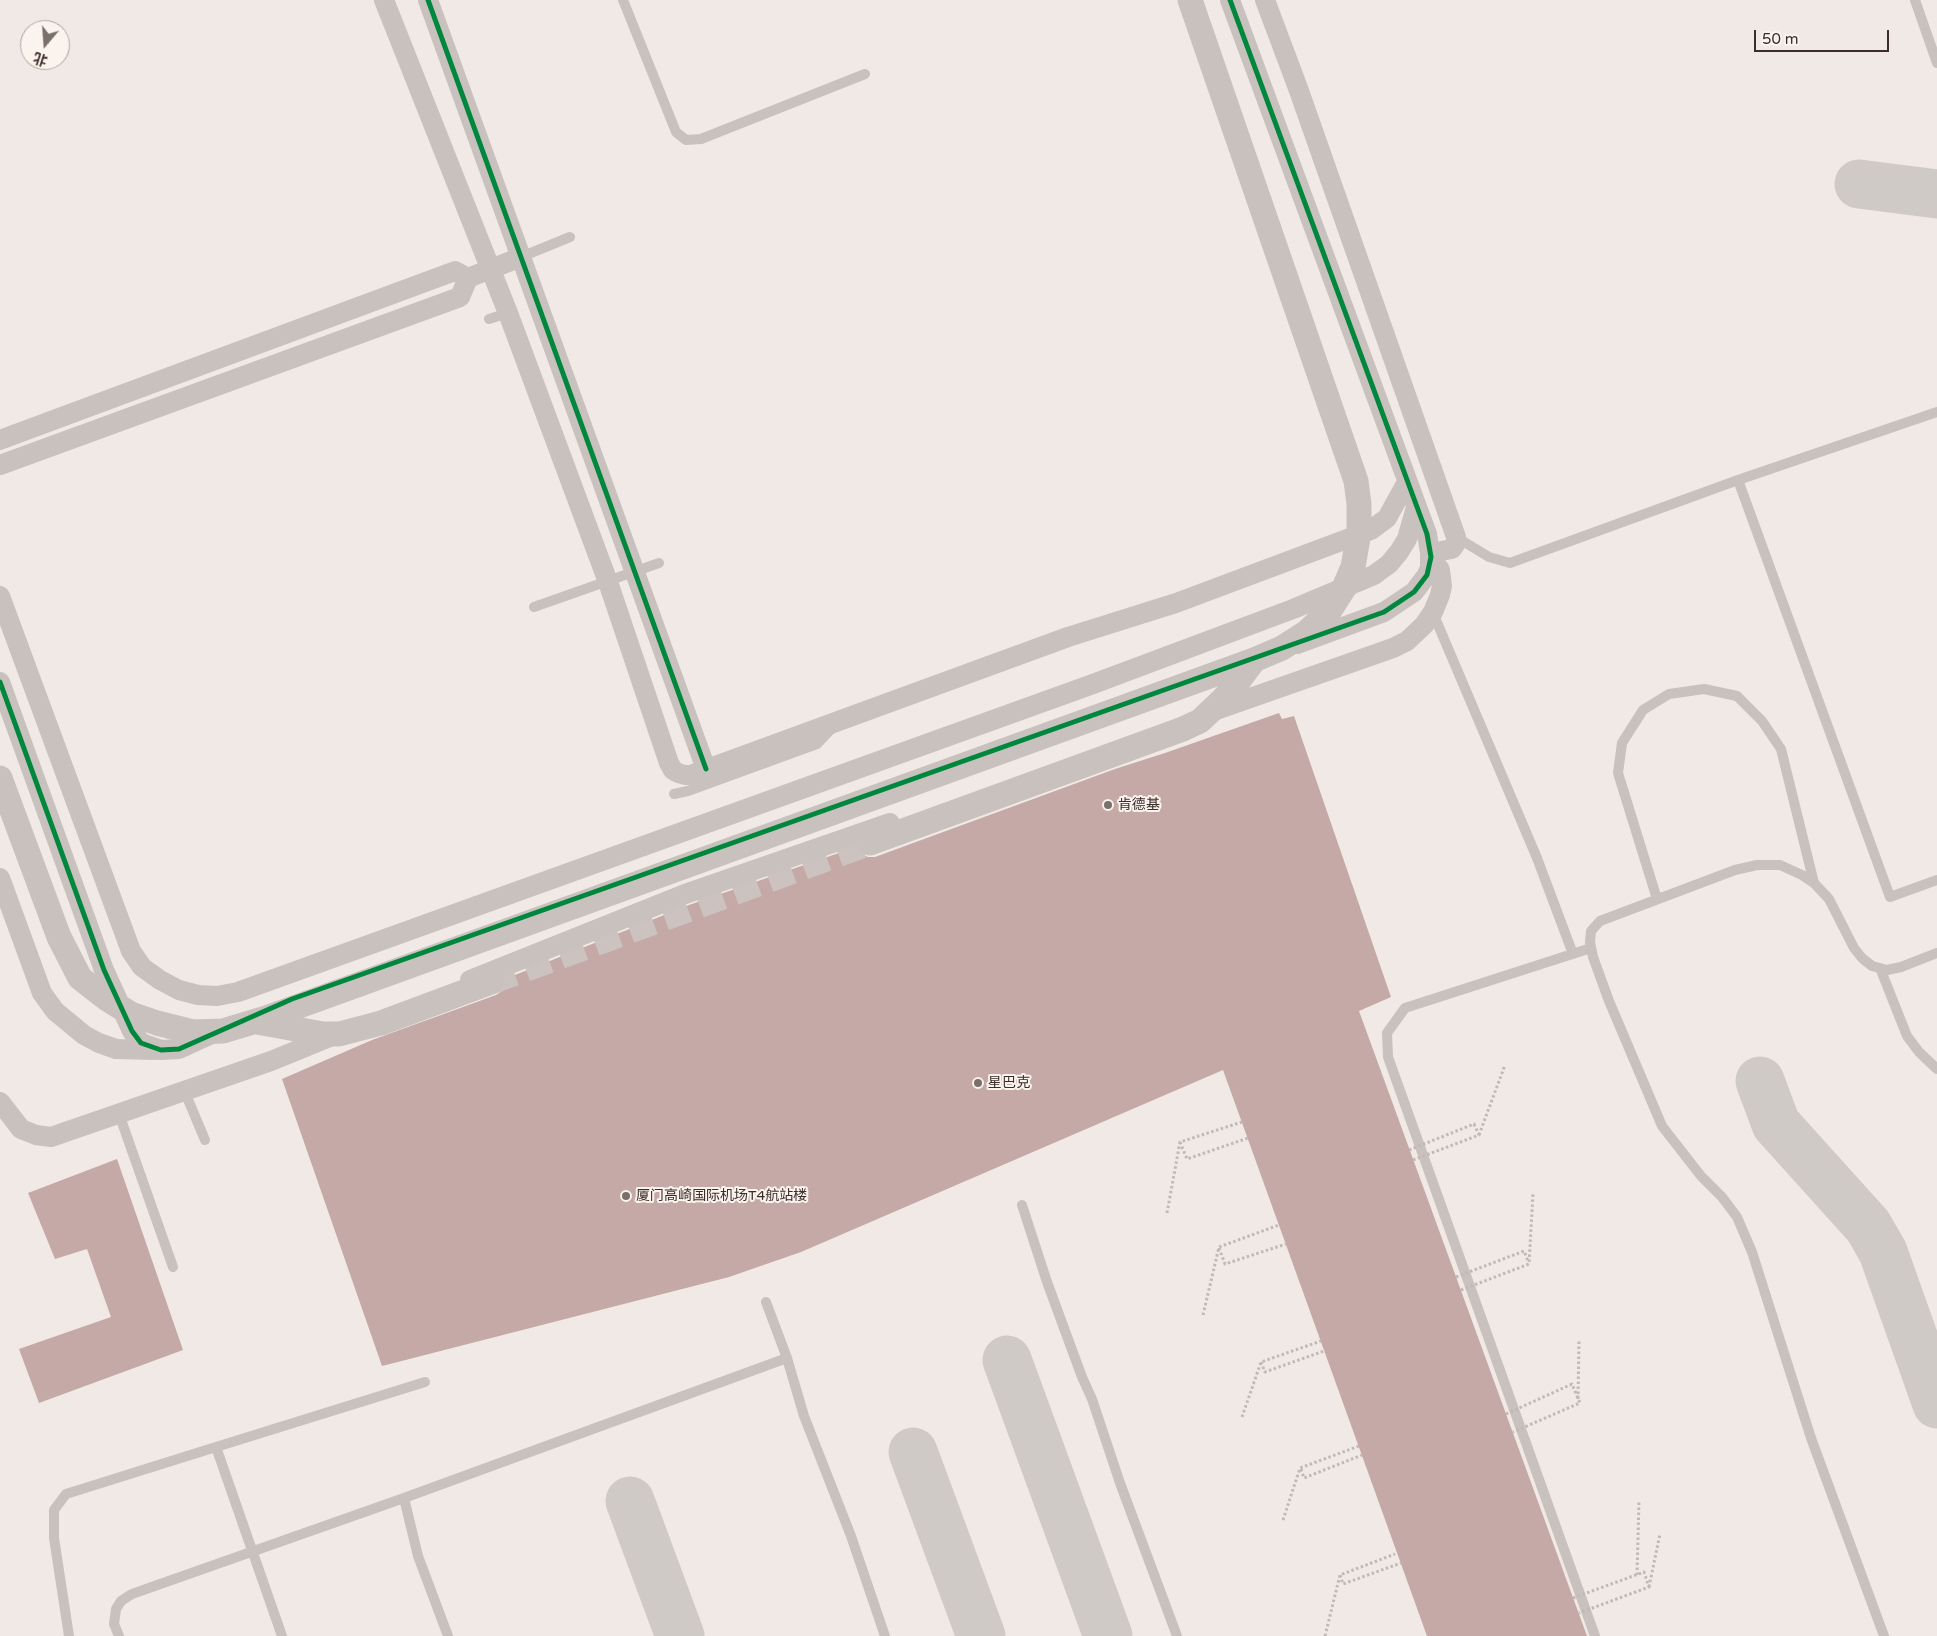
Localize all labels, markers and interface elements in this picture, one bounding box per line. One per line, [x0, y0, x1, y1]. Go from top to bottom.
north arrow [20, 20, 70, 70]
scale bar [1757, 20, 1892, 52]
text: 50 m [1762, 30, 1799, 48]
text: 北 [31, 49, 50, 69]
place label: 肯德基 [1118, 797, 1160, 813]
marker: 肯德基 [1102, 799, 1114, 811]
place label: 星巴克 [988, 1075, 1030, 1091]
marker: 星巴克 [972, 1077, 984, 1089]
place label: 厦门高崎国际机场T4航站楼 [636, 1188, 807, 1204]
marker: 厦门高崎国际机场T4航站楼 [620, 1190, 632, 1202]

